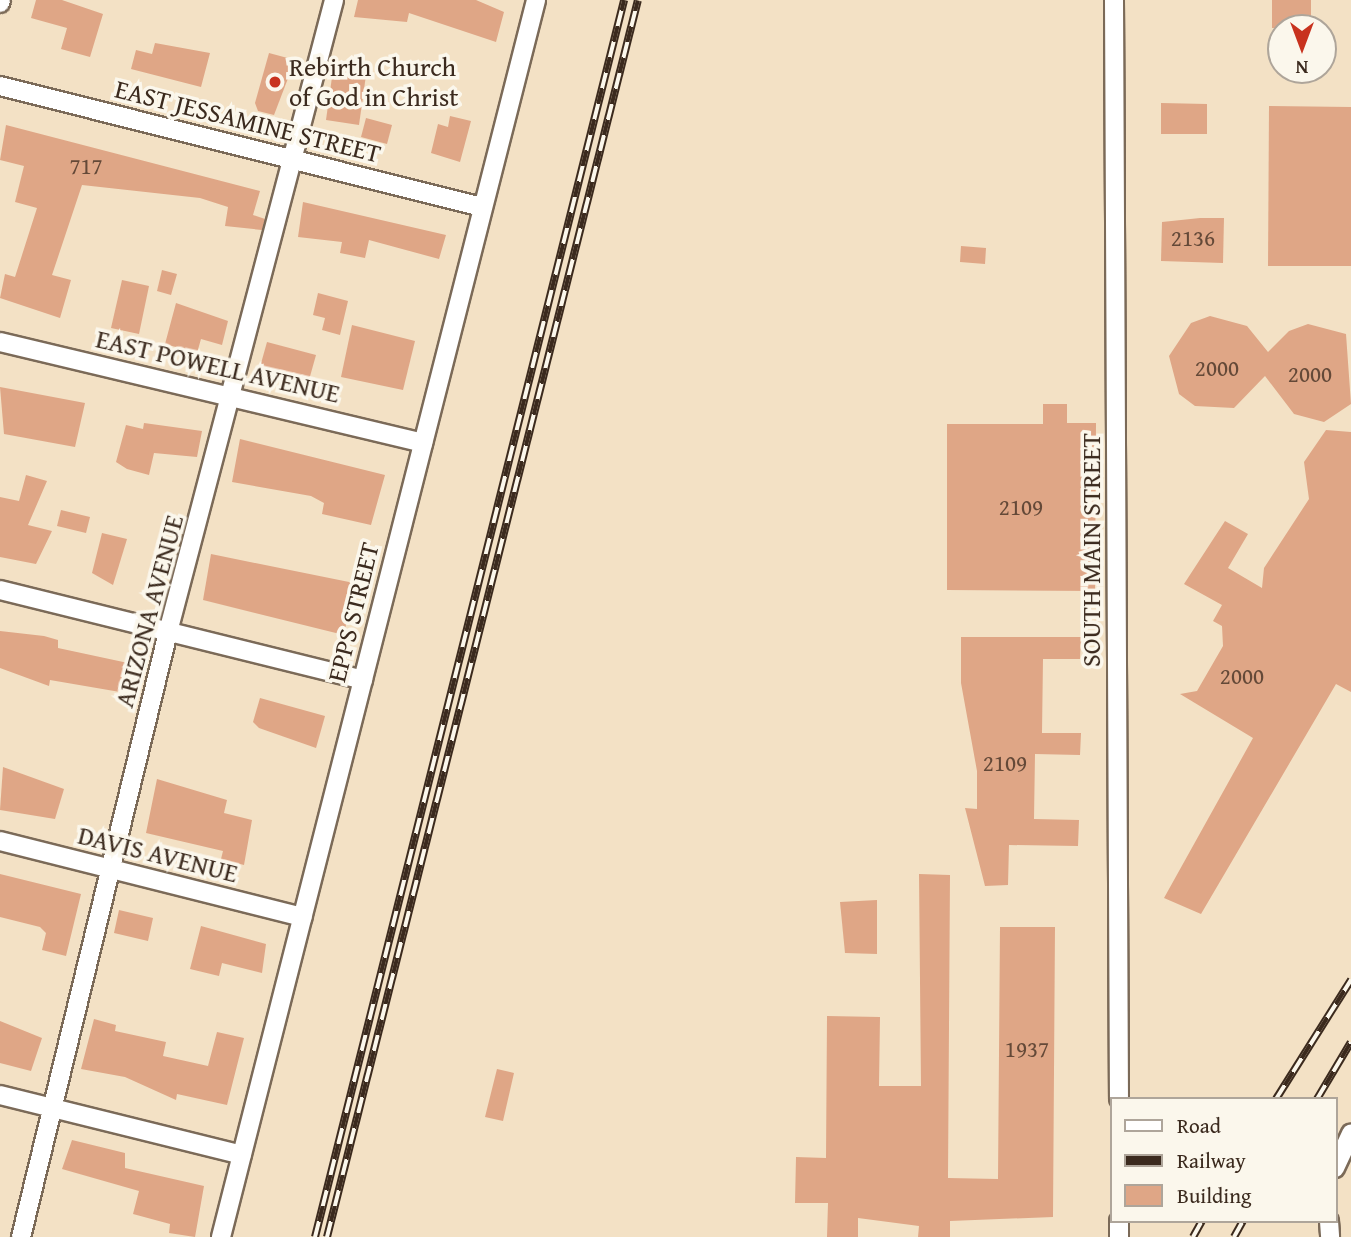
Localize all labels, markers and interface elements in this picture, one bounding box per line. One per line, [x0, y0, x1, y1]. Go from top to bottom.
north arrow [1267, 14, 1337, 84]
place label: Rebirth Church of God in Christ [289, 51, 458, 112]
text: N [1296, 54, 1308, 82]
street label: EAST JESSAMINE STREET [112, 73, 384, 169]
marker: Rebirth Church of God in Christ [267, 74, 283, 90]
house number: 717 [69, 152, 103, 180]
house number: 2136 [1171, 224, 1215, 252]
street label: EAST POWELL AVENUE [93, 323, 343, 409]
house number: 2000 [1195, 354, 1239, 382]
house number: 2000 [1288, 360, 1332, 388]
street label: SOUTH MAIN STREET [1075, 433, 1107, 667]
house number: 2109 [999, 493, 1043, 521]
street label: ARIZONA AVENUE [108, 511, 190, 711]
street label: EPPS STREET [321, 539, 385, 685]
house number: 2000 [1220, 662, 1264, 690]
house number: 2109 [983, 749, 1027, 777]
street label: DAVIS AVENUE [75, 819, 241, 889]
house number: 1937 [1005, 1035, 1049, 1063]
legend [1110, 1097, 1337, 1223]
text: Road [1177, 1110, 1221, 1141]
text: Railway [1177, 1145, 1246, 1176]
text: Building [1177, 1180, 1251, 1211]

